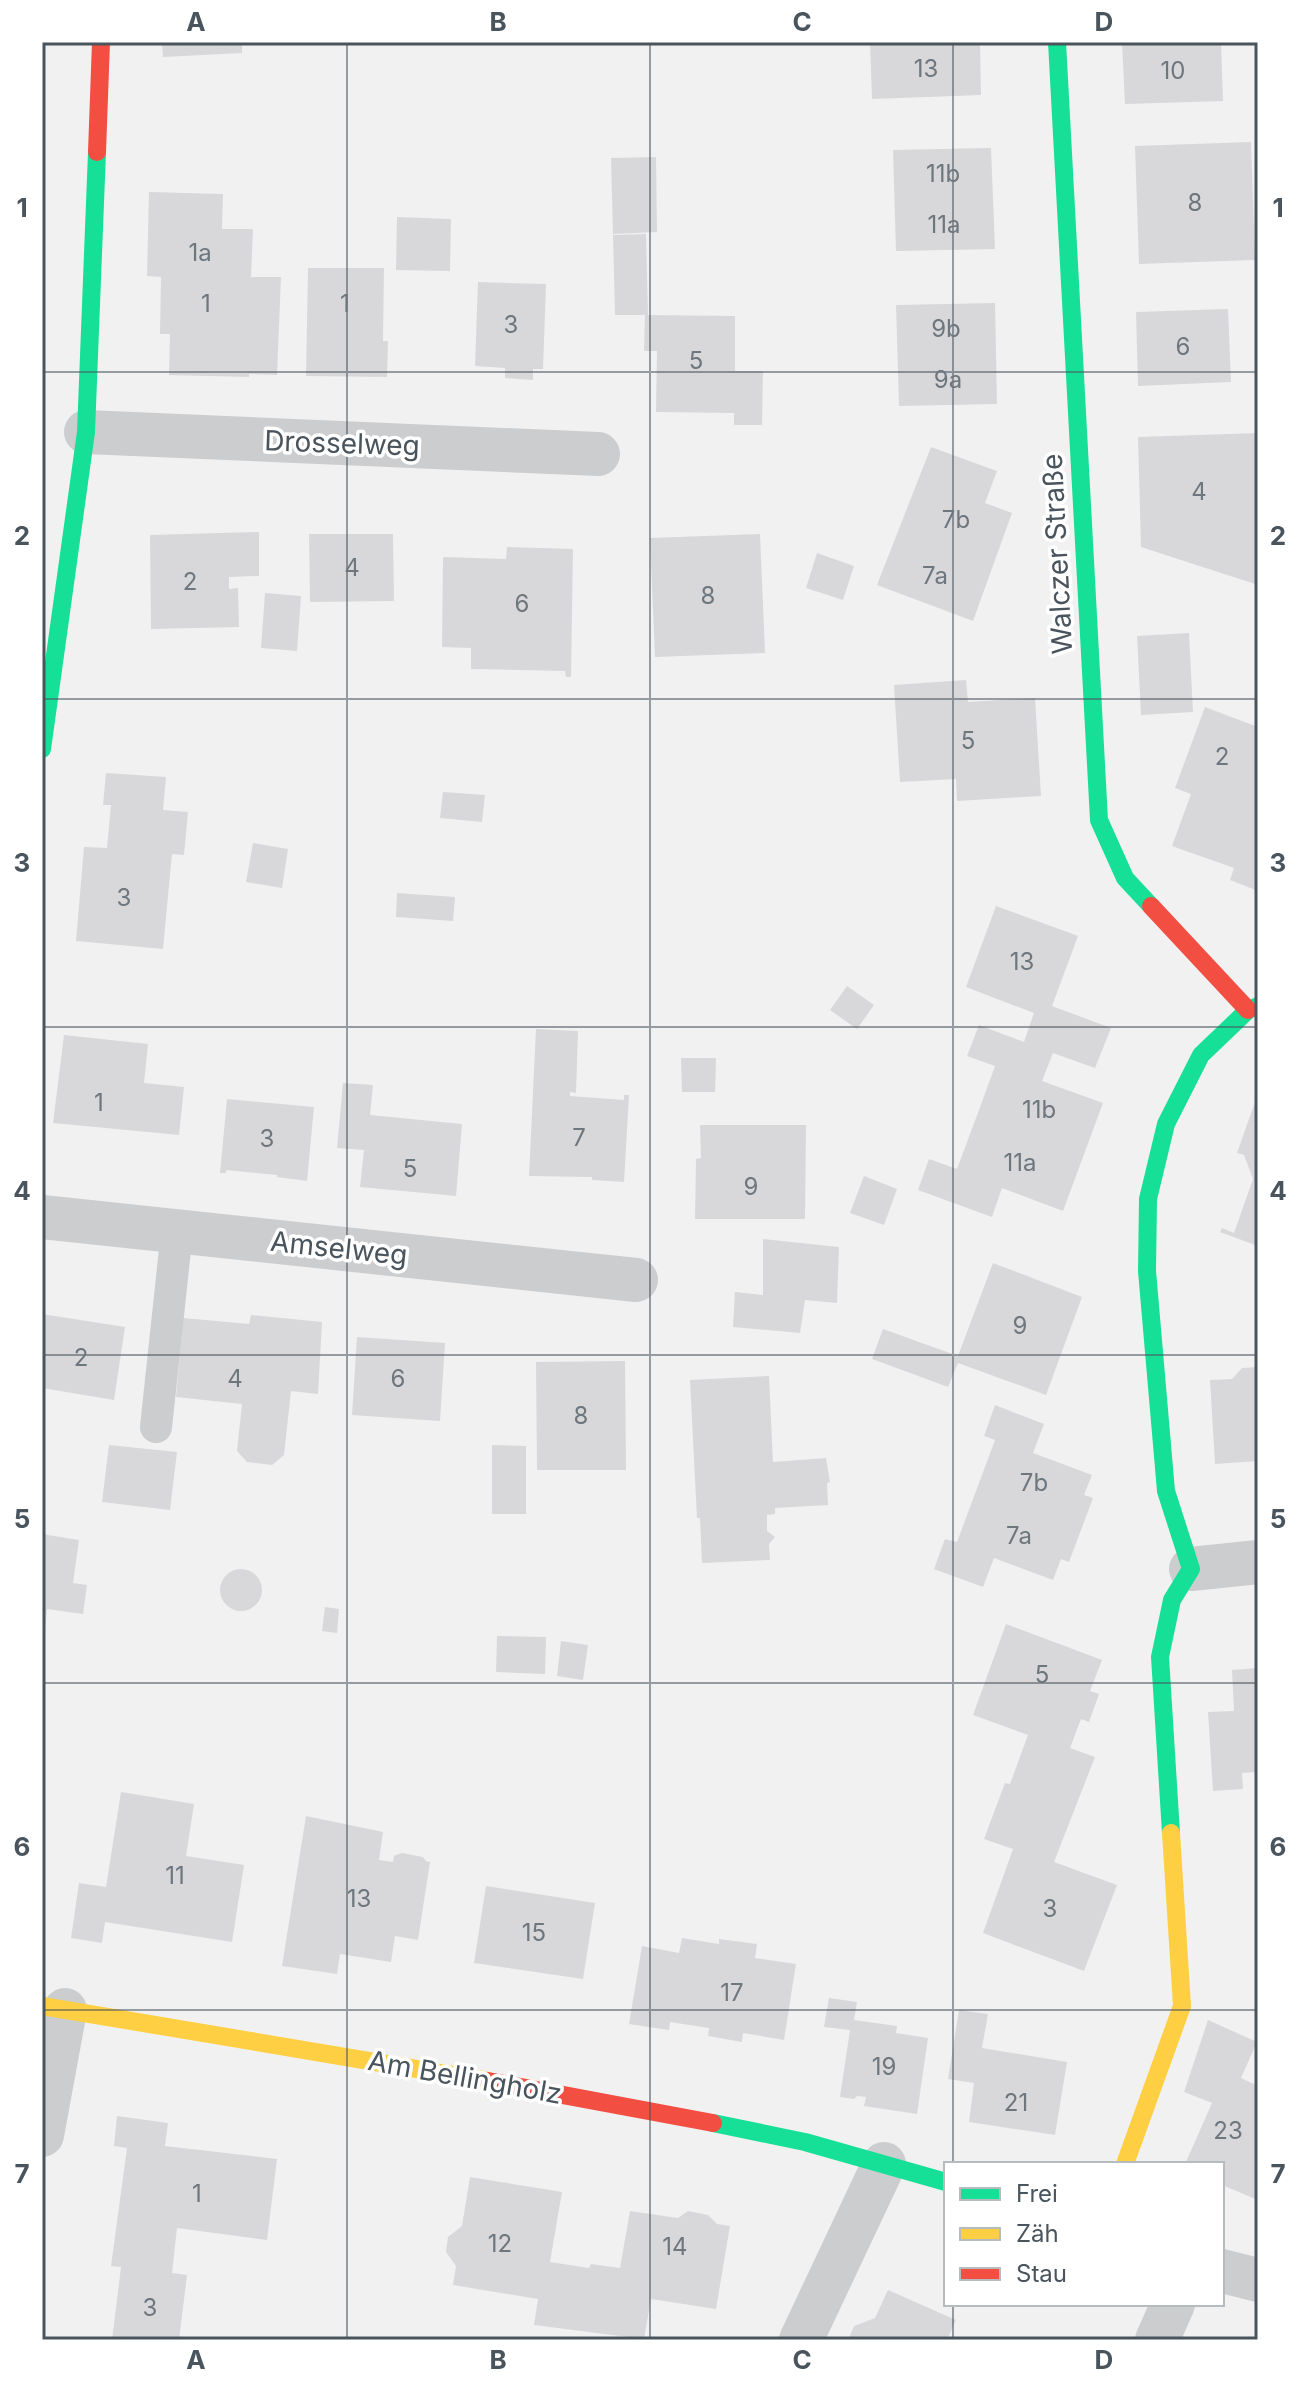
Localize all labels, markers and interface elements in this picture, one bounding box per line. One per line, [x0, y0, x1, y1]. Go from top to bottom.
text: A [186, 6, 206, 37]
text: B [489, 6, 507, 37]
text: C [792, 6, 812, 37]
text: D [1095, 6, 1113, 37]
house number: 13 [914, 54, 938, 83]
house number: 10 [1161, 56, 1185, 85]
house number: 11b [926, 159, 960, 188]
house number: 8 [1188, 188, 1202, 217]
text: 1 [16, 192, 28, 223]
text: 1 [1272, 192, 1284, 223]
house number: 11a [928, 210, 961, 239]
house number: 1a [188, 238, 212, 267]
house number: 1 [201, 289, 211, 318]
house number: 1 [340, 289, 350, 318]
house number: 3 [504, 310, 518, 339]
house number: 9b [931, 314, 961, 343]
house number: 6 [1176, 332, 1190, 361]
house number: 5 [689, 346, 703, 375]
house number: 9a [934, 365, 962, 394]
street label: Drosselweg [264, 423, 420, 463]
street label: Walczer Straße [1035, 453, 1079, 655]
house number: 4 [1191, 477, 1207, 506]
house number: 7b [942, 505, 970, 534]
text: 2 [14, 520, 30, 551]
text: 2 [1270, 520, 1286, 551]
house number: 4 [344, 553, 360, 582]
house number: 7a [922, 561, 948, 590]
house number: 2 [183, 567, 197, 596]
house number: 8 [701, 581, 715, 610]
house number: 6 [515, 589, 529, 618]
house number: 5 [961, 726, 975, 755]
house number: 2 [1215, 742, 1229, 771]
text: 3 [14, 847, 30, 878]
text: 3 [1270, 847, 1286, 878]
house number: 3 [117, 883, 131, 912]
house number: 13 [1010, 947, 1034, 976]
house number: 1 [94, 1088, 104, 1117]
house number: 11b [1022, 1095, 1056, 1124]
house number: 7 [572, 1123, 586, 1152]
house number: 3 [260, 1124, 274, 1153]
house number: 11a [1004, 1148, 1037, 1177]
house number: 5 [403, 1154, 417, 1183]
house number: 9 [744, 1172, 758, 1201]
text: 4 [13, 1175, 31, 1206]
text: 4 [1269, 1175, 1287, 1206]
street label: Amselweg [269, 1224, 409, 1272]
house number: 9 [1013, 1311, 1027, 1340]
house number: 2 [74, 1343, 88, 1372]
house number: 4 [227, 1364, 243, 1393]
house number: 6 [391, 1364, 405, 1393]
house number: 8 [574, 1401, 588, 1430]
house number: 7b [1020, 1468, 1048, 1497]
text: 5 [14, 1503, 30, 1534]
text: 5 [1270, 1503, 1286, 1534]
house number: 7a [1006, 1521, 1032, 1550]
house number: 5 [1035, 1660, 1049, 1689]
text: 6 [14, 1831, 30, 1862]
text: 6 [1270, 1831, 1286, 1862]
house number: 11 [165, 1861, 185, 1890]
house number: 13 [347, 1884, 371, 1913]
house number: 3 [1043, 1894, 1057, 1923]
house number: 15 [522, 1918, 546, 1947]
house number: 17 [720, 1978, 744, 2007]
street label: Am Bellingholz [366, 2043, 564, 2111]
house number: 19 [872, 2052, 896, 2081]
house number: 21 [1004, 2088, 1028, 2117]
house number: 23 [1213, 2116, 1243, 2145]
text: 7 [14, 2158, 30, 2189]
text: 7 [1270, 2158, 1286, 2189]
legend [944, 2162, 1224, 2306]
house number: 1 [192, 2179, 202, 2208]
text: Frei [1016, 2179, 1058, 2208]
text: Zäh [1016, 2219, 1059, 2248]
house number: 12 [488, 2229, 512, 2258]
house number: 14 [662, 2232, 688, 2261]
text: Stau [1016, 2259, 1067, 2288]
house number: 3 [143, 2293, 157, 2322]
text: A [186, 2344, 206, 2375]
text: B [489, 2344, 507, 2375]
text: C [792, 2344, 812, 2375]
text: D [1095, 2344, 1113, 2375]

